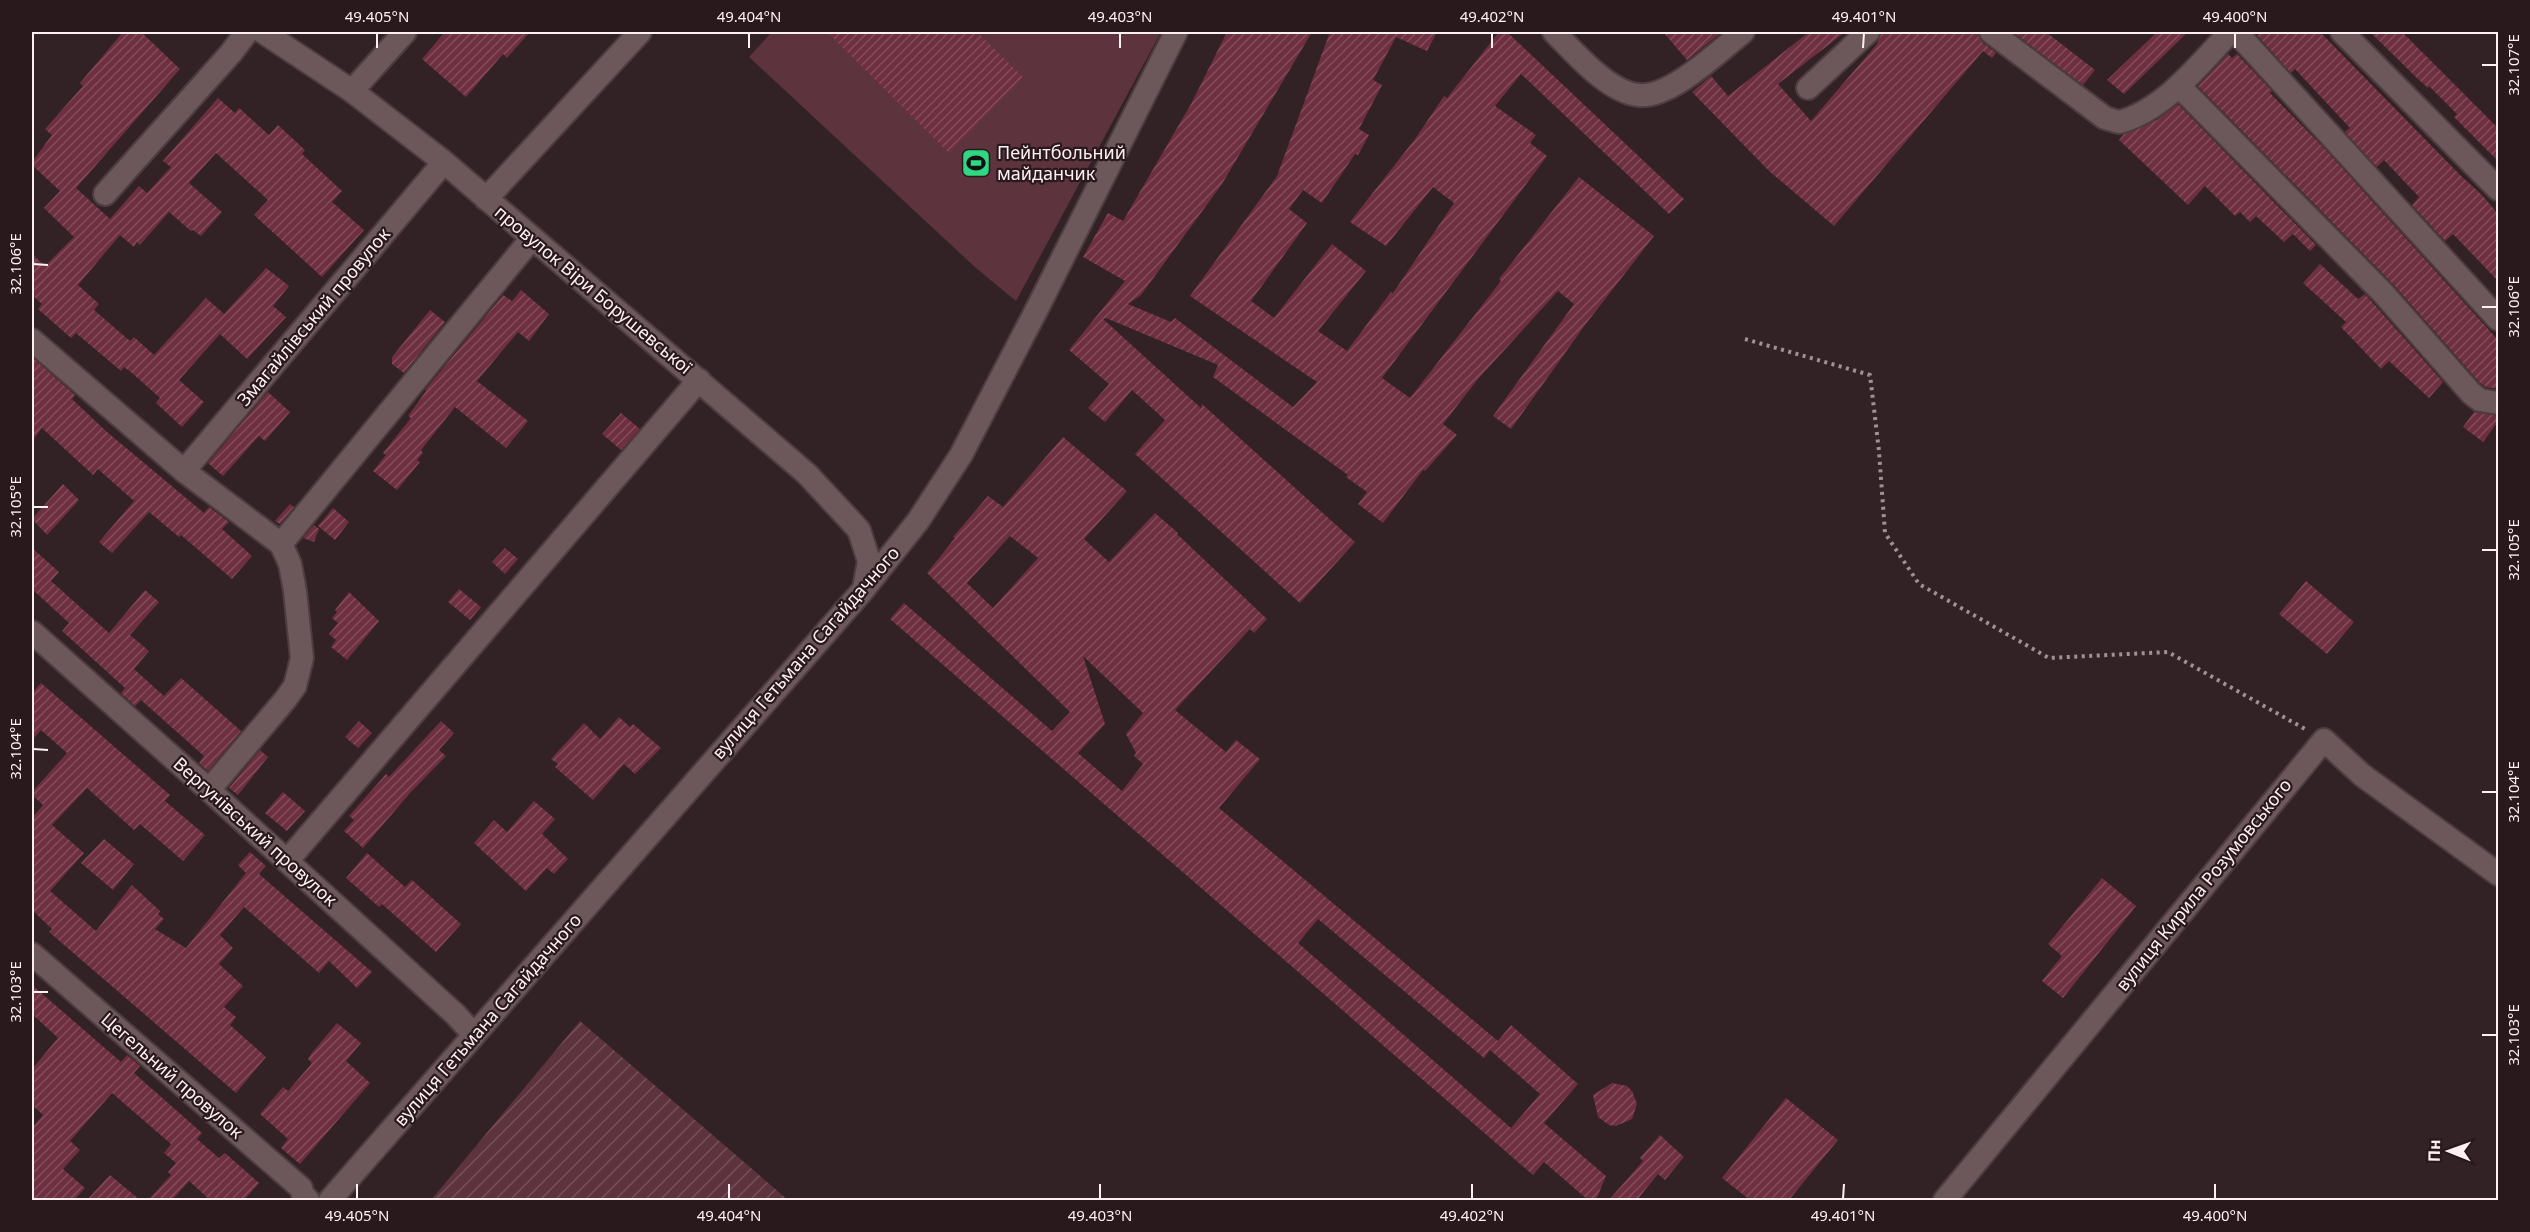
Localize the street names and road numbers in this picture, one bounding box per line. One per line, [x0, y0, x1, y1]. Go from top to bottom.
street label: провулок Віри Борушевської [490, 200, 697, 379]
street label: Змагайлівський провулок [232, 222, 395, 410]
street label: вулиця Гетьмана Сагайдачного [706, 541, 904, 764]
street label: Вергунівський провулок [169, 751, 343, 912]
street label: вулиця Кирила Розумовського [2110, 773, 2296, 996]
street label: вулиця Гетьмана Сагайдачного [388, 908, 586, 1131]
street label: Цегельний провулок [97, 1007, 249, 1144]

